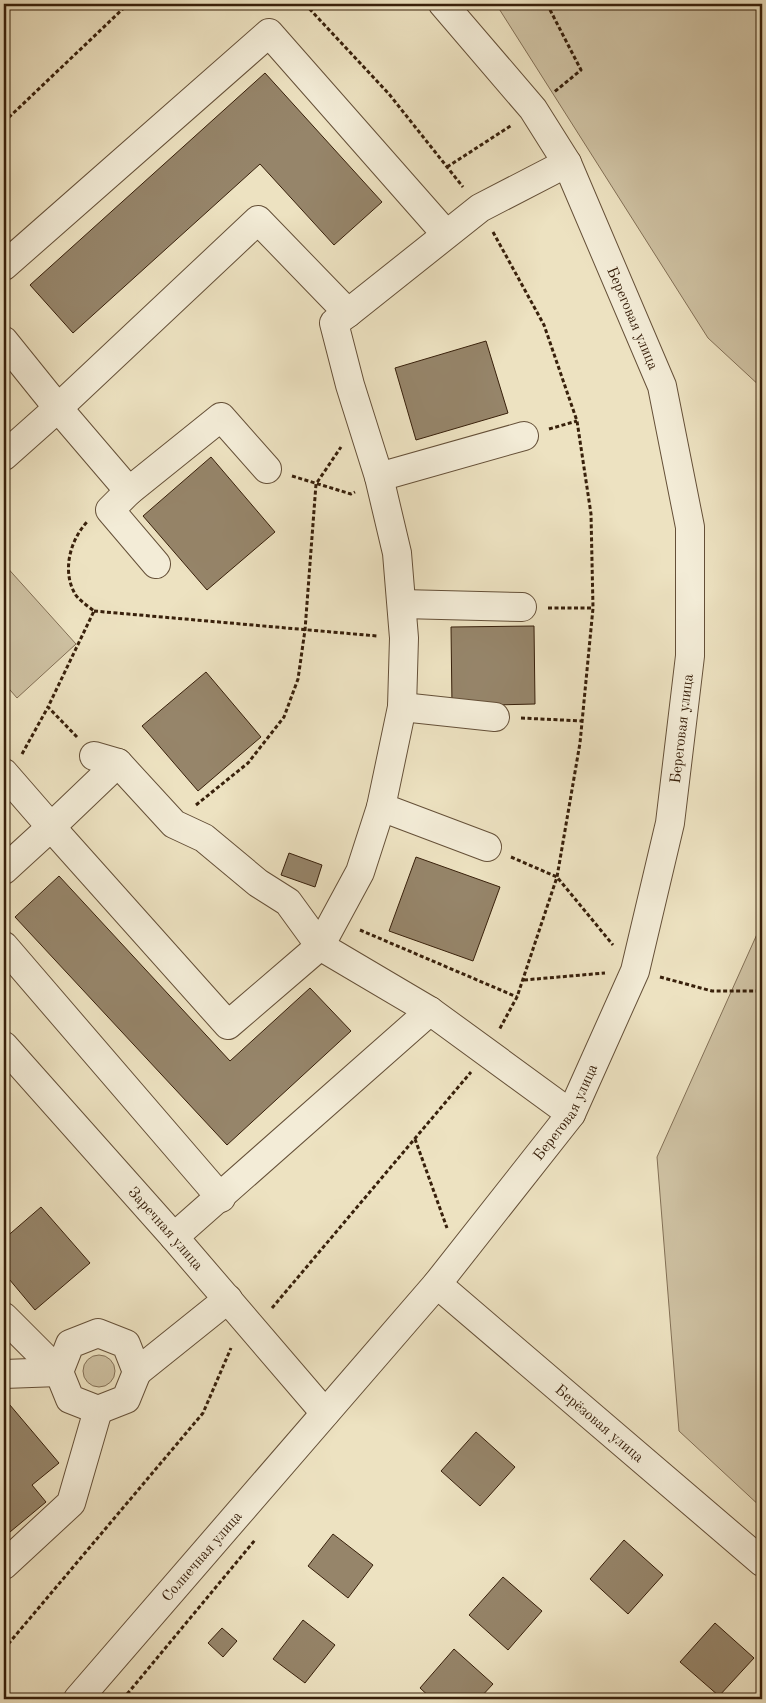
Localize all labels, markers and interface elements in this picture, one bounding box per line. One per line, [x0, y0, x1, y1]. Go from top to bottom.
street label: Береговая улица [603, 265, 660, 373]
street label: Береговая улица [669, 672, 697, 785]
street label: Береговая улица [531, 1062, 602, 1164]
street label: Заречная улица [125, 1185, 206, 1274]
street label: Берёзовая улица [552, 1382, 646, 1466]
street label: Солнечная улица [160, 1509, 246, 1605]

